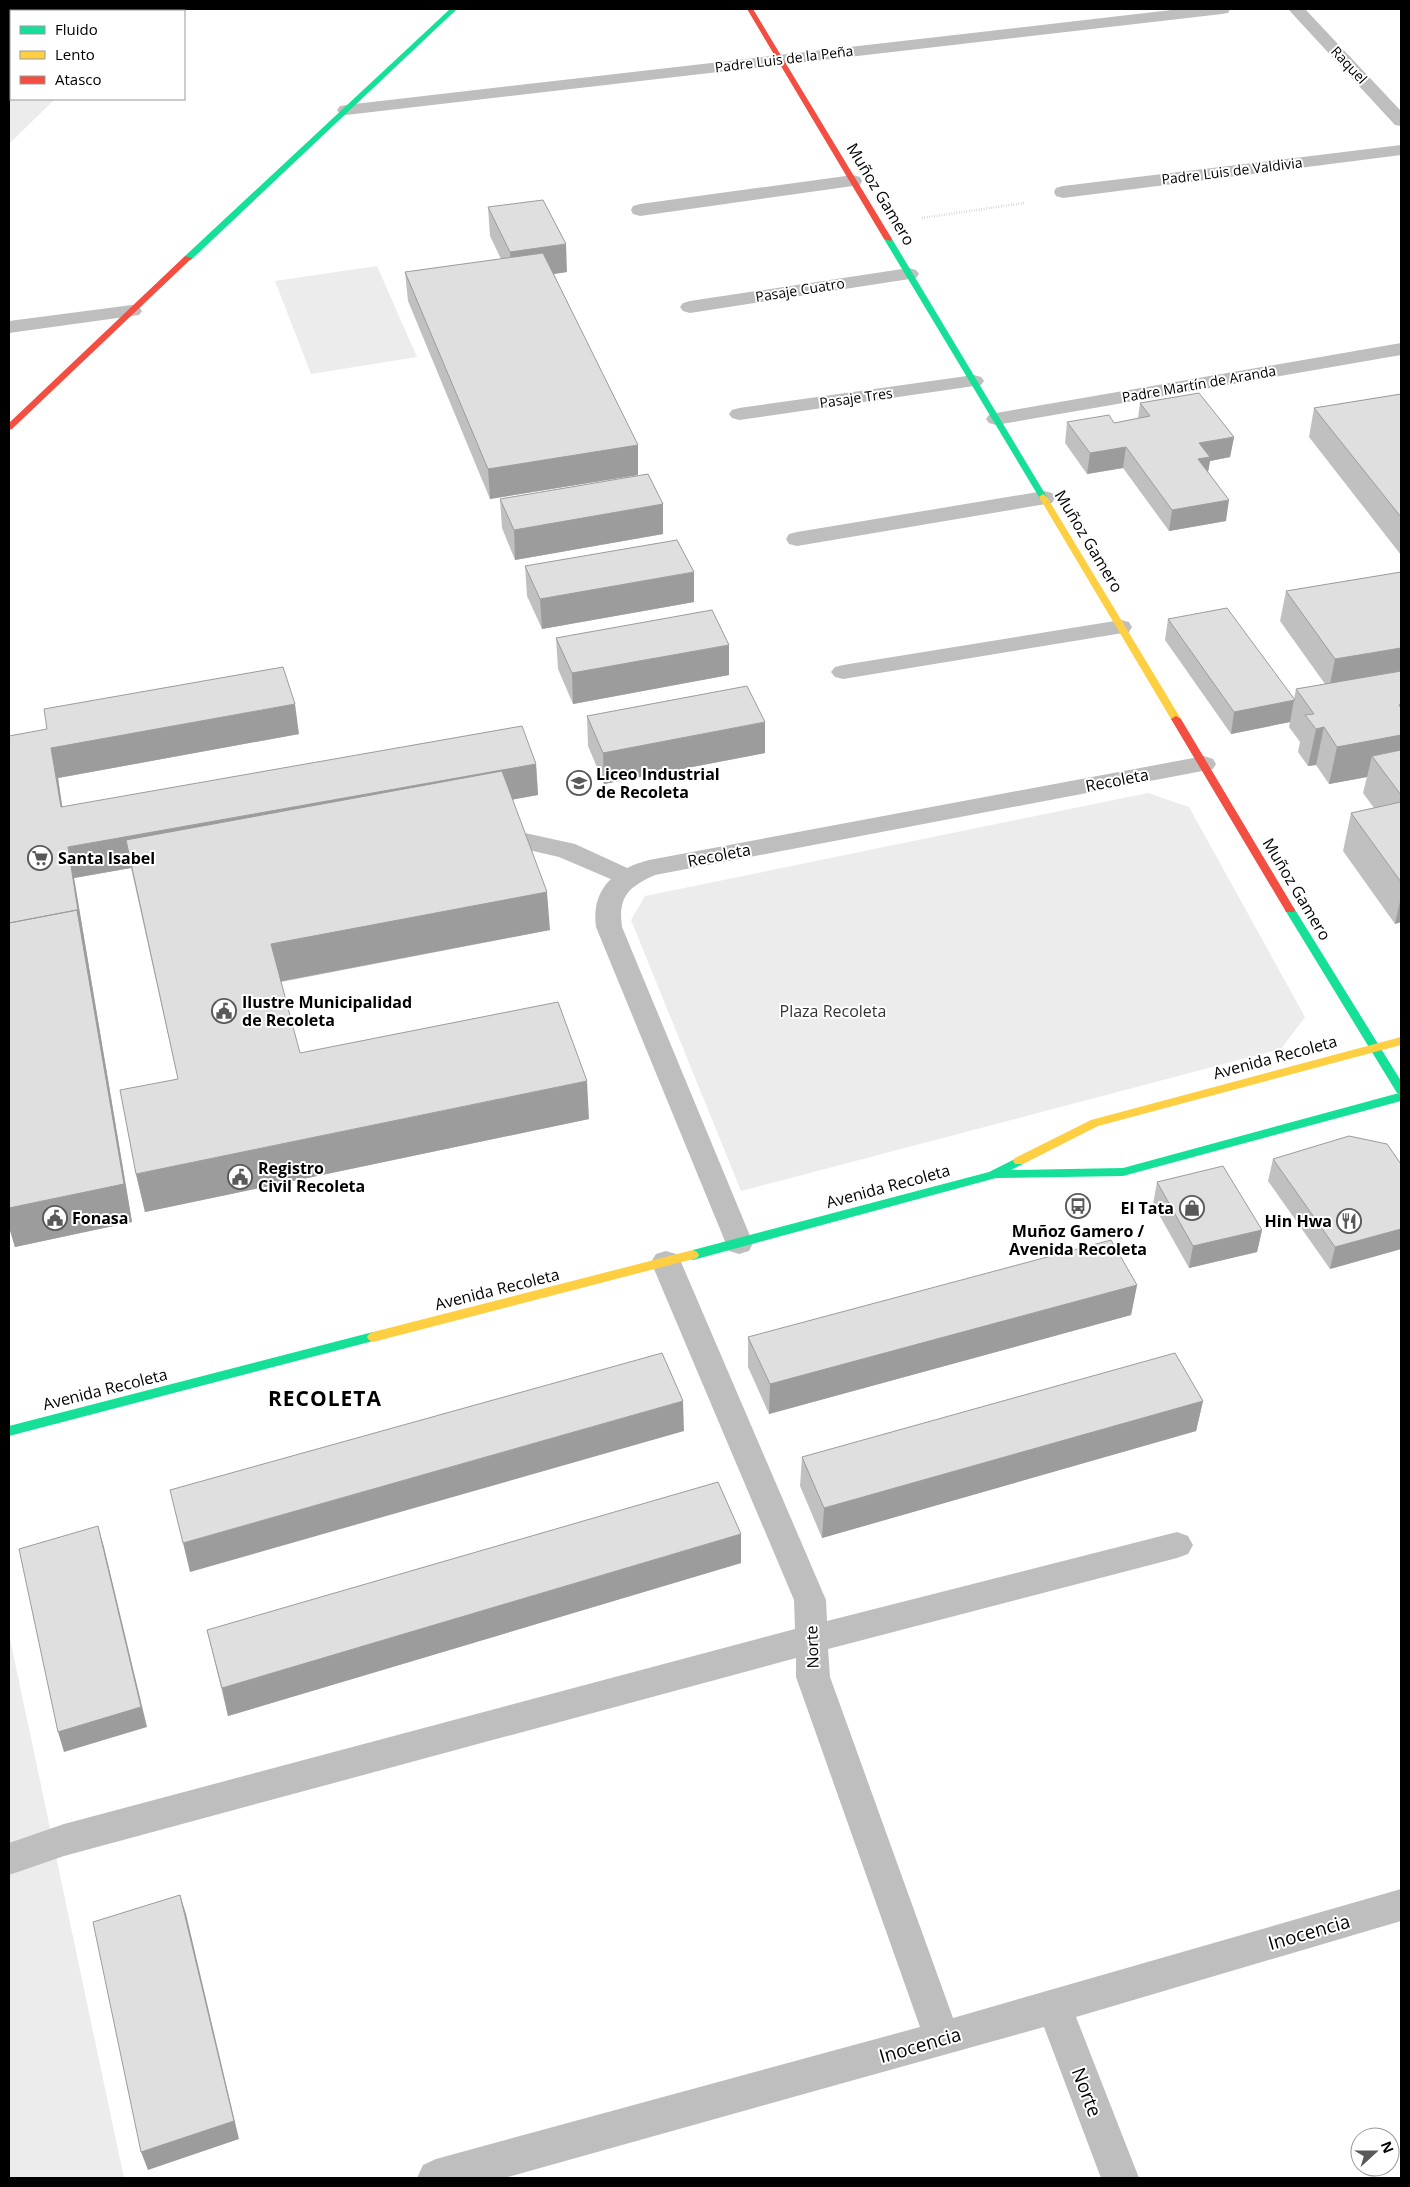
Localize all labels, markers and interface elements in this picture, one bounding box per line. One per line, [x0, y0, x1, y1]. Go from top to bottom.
legend [10, 10, 185, 100]
text: Fluido [55, 19, 98, 39]
street label: Padre Luis de la Peña [714, 41, 854, 76]
street label: Raquel [1327, 42, 1372, 88]
text: Lento [55, 44, 95, 64]
text: Atasco [55, 69, 102, 89]
street label: Muñoz Gamero [842, 139, 920, 249]
street label: Padre Luis de Valdivia [1160, 152, 1303, 189]
street label: Pasaje Cuatro [754, 273, 846, 306]
street label: Padre Martín de Aranda [1120, 361, 1277, 406]
street label: Pasaje Tres [818, 383, 894, 412]
street label: Muñoz Gamero [1050, 486, 1128, 596]
place label: Liceo Industrial de Recoleta [596, 763, 720, 803]
street label: Recoleta [1084, 763, 1150, 797]
school or university icon: Liceo Industrial de Recoleta [566, 770, 592, 796]
street label: Muñoz Gamero [1258, 834, 1336, 944]
street label: Recoleta [686, 838, 752, 872]
supermarket icon: Santa Isabel [27, 845, 53, 871]
place label: Santa Isabel [58, 847, 155, 869]
place label: Ilustre Municipalidad de Recoleta [242, 991, 412, 1031]
public building icon: Ilustre Municipalidad de Recoleta [211, 998, 237, 1024]
park label: Plaza Recoleta [780, 1000, 886, 1022]
street label: Avenida Recoleta [1211, 1030, 1339, 1084]
place label: Registro Civil Recoleta [258, 1157, 365, 1197]
street label: Avenida Recoleta [824, 1159, 952, 1213]
public building icon: Registro Civil Recoleta [227, 1164, 253, 1190]
bus stop icon: Muñoz Gamero / Avenida Recoleta [1065, 1193, 1091, 1219]
shop icon: El Tata [1179, 1195, 1205, 1221]
place label: El Tata [1120, 1197, 1174, 1219]
public building icon: Fonasa [42, 1205, 68, 1231]
place label: Fonasa [72, 1207, 128, 1229]
restaurant icon: Hin Hwa [1336, 1208, 1362, 1234]
place label: Hin Hwa [1265, 1210, 1332, 1232]
place label: Muñoz Gamero / Avenida Recoleta [1009, 1220, 1147, 1260]
street label: Avenida Recoleta [432, 1263, 562, 1315]
street label: Avenida Recoleta [40, 1363, 170, 1415]
district label: RECOLETA [268, 1384, 382, 1412]
street label: Norte [800, 1625, 824, 1669]
street label: Inocencia [1265, 1908, 1353, 1956]
street label: Inocencia [876, 2021, 964, 2069]
street label: Norte [1066, 2064, 1108, 2120]
north arrow [1350, 2127, 1400, 2177]
text: N [1377, 2138, 1399, 2156]

